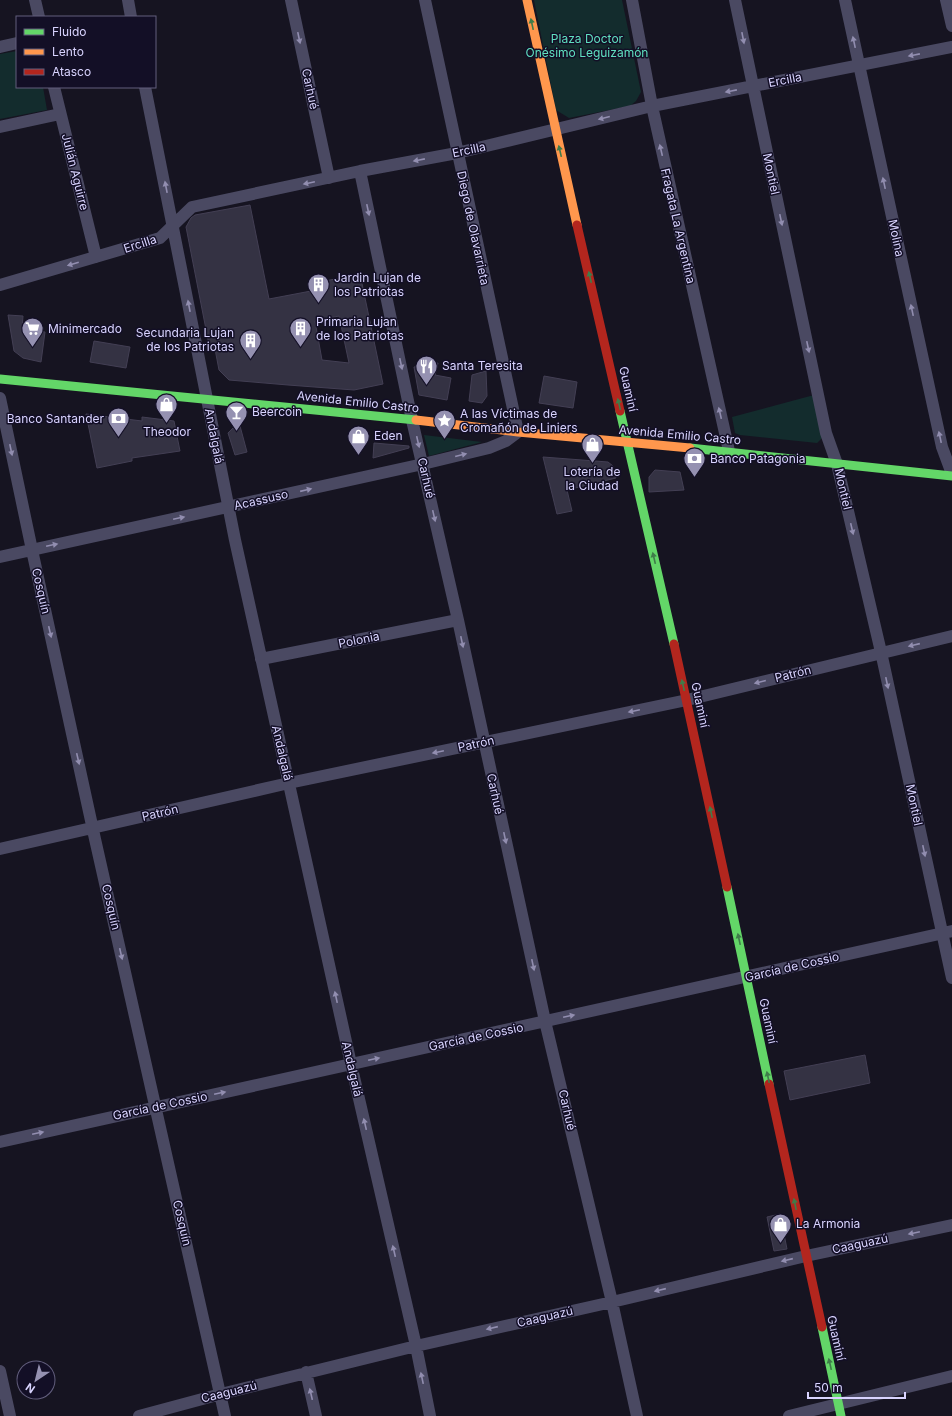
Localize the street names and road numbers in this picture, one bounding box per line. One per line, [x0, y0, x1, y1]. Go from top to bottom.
street label: Carhué [299, 67, 322, 111]
street label: Ercilla [767, 69, 803, 90]
street label: Julián Aguirre [59, 132, 92, 212]
street label: Ercilla [451, 139, 487, 160]
street label: Montiel [760, 152, 783, 196]
street label: Fragata La Argentina [658, 167, 699, 285]
street label: Diego de Olavarrieta [454, 169, 493, 286]
street label: Molina [885, 218, 908, 258]
street label: Ercilla [121, 231, 158, 256]
street label: Guaminí [616, 365, 641, 413]
street label: Avenida Emilio Castro [296, 388, 420, 415]
street label: Andalgalá [202, 407, 227, 465]
street label: Avenida Emilio Castro [618, 422, 742, 447]
street label: Carhué [415, 456, 438, 500]
street label: Montiel [831, 467, 856, 511]
street label: Acassuso [232, 486, 290, 513]
street label: Cosquín [29, 566, 54, 615]
street label: Polonia [337, 628, 381, 651]
street label: Patrón [773, 662, 813, 685]
street label: Guaminí [688, 681, 713, 729]
street label: Andalgalá [269, 724, 296, 782]
street label: Patrón [456, 732, 496, 755]
street label: Carhué [484, 772, 507, 816]
street label: Montiel [903, 783, 926, 827]
street label: Patrón [140, 801, 180, 824]
street label: Cosquín [99, 882, 124, 931]
street label: García de Cossio [743, 948, 841, 985]
street label: Guaminí [756, 997, 781, 1045]
street label: García de Cossio [427, 1019, 525, 1054]
street label: Andalgalá [339, 1040, 366, 1098]
street label: García de Cossio [111, 1088, 209, 1123]
street label: Carhué [556, 1088, 579, 1132]
street label: Cosquín [170, 1198, 195, 1247]
street label: Caaguazú [830, 1230, 889, 1257]
street label: Caaguazú [515, 1303, 574, 1330]
street label: Guaminí [824, 1314, 849, 1362]
street label: Caaguazú [199, 1377, 258, 1406]

